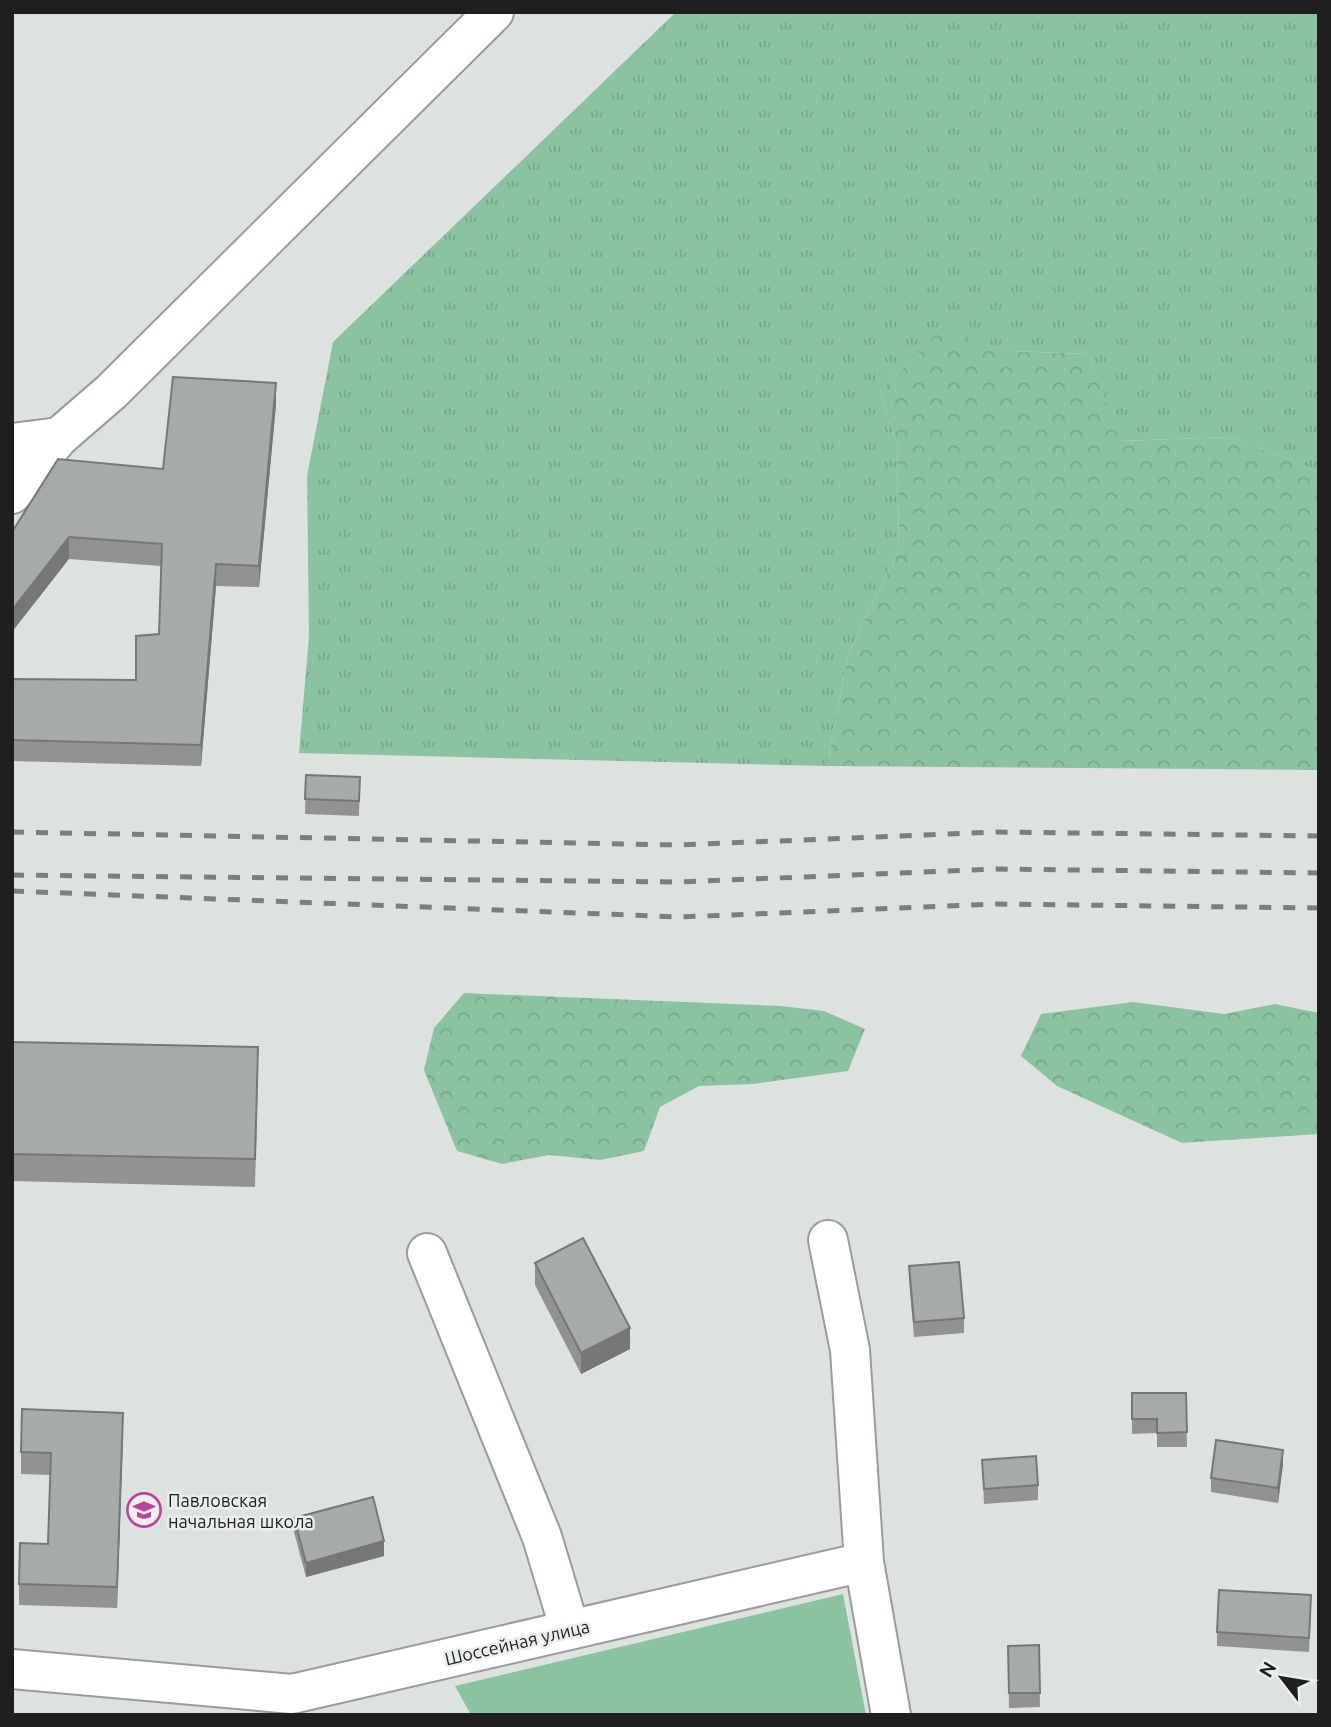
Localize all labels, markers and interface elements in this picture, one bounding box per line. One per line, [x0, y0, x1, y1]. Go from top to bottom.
place label: Павловская начальная школа [168, 1490, 314, 1531]
school or university icon: Павловская начальная школа [125, 1491, 163, 1529]
street label: Шоссейная улица [443, 1616, 591, 1668]
north arrow [1247, 1643, 1317, 1713]
text: N [1254, 1657, 1281, 1681]

